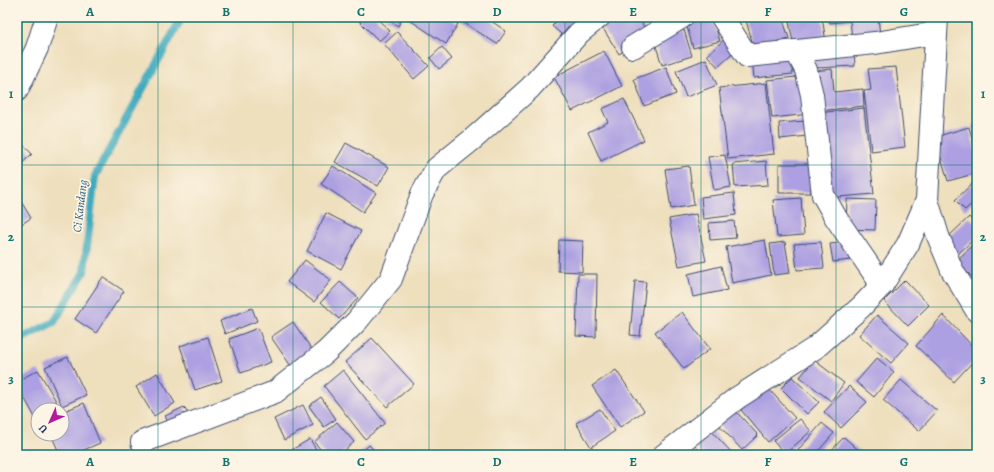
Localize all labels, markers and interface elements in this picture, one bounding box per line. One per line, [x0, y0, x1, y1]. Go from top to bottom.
text: A [85, 3, 95, 20]
text: B [222, 3, 230, 20]
text: C [357, 3, 365, 20]
text: D [492, 3, 502, 20]
text: E [629, 3, 637, 20]
text: F [765, 3, 772, 20]
text: G [900, 3, 908, 20]
text: 1 [9, 85, 14, 102]
text: 1 [981, 85, 986, 102]
water label: Ci Kandang [69, 178, 91, 233]
text: 2 [8, 228, 15, 245]
text: 2 [980, 228, 987, 245]
text: 3 [8, 370, 14, 387]
text: 3 [980, 370, 986, 387]
north arrow [30, 402, 70, 442]
text: U [35, 420, 51, 437]
text: A [85, 453, 95, 470]
text: B [222, 453, 230, 470]
text: C [357, 453, 365, 470]
text: D [492, 453, 502, 470]
text: E [629, 453, 637, 470]
text: F [765, 453, 772, 470]
text: G [900, 453, 908, 470]

